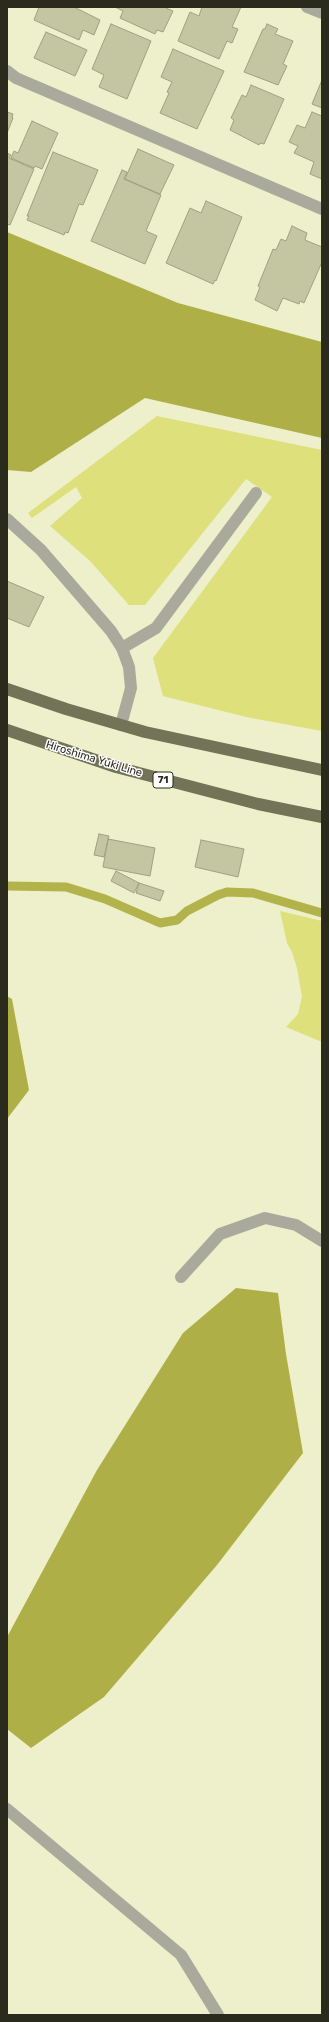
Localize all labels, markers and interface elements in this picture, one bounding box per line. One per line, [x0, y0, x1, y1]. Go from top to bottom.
street label: Hiroshima Yuki Line [44, 738, 144, 780]
road number: 71 [153, 772, 173, 788]

